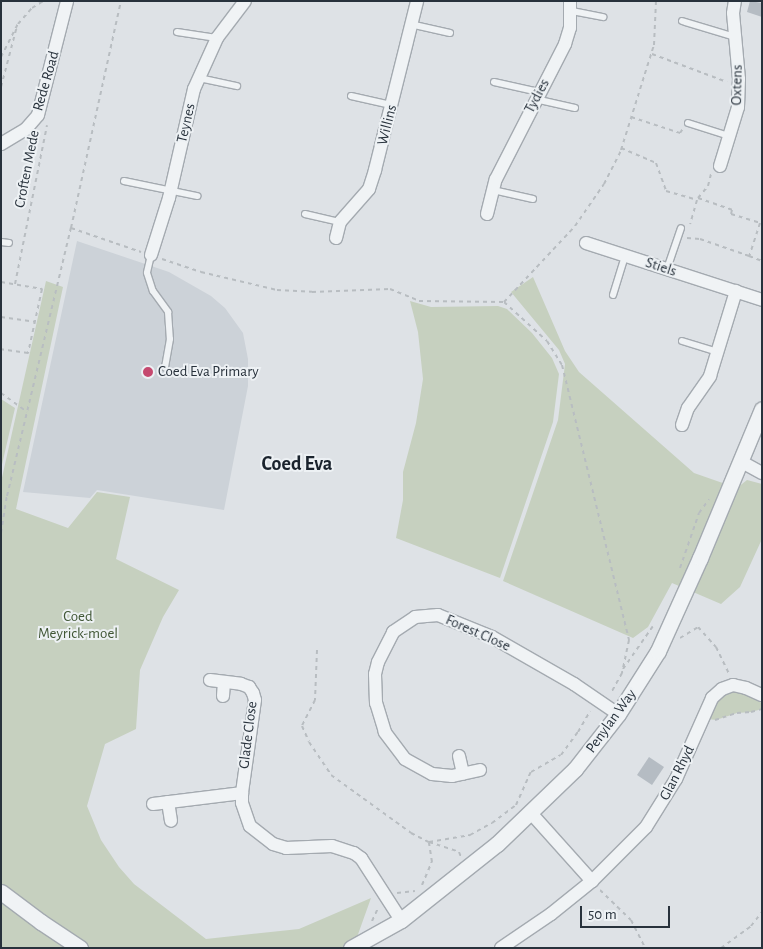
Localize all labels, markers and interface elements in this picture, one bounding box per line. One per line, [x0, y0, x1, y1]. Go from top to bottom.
street label: Rede Road [29, 49, 63, 113]
street label: Oxtens [728, 64, 746, 106]
street label: Tydies [521, 76, 553, 116]
street label: Teynes [173, 102, 199, 144]
street label: Willins [373, 103, 401, 147]
street label: Croften Mede [11, 129, 43, 209]
street label: Stiels [643, 254, 679, 280]
place label: Coed Eva Primary [158, 363, 259, 381]
marker: Coed Eva Primary [142, 366, 154, 378]
district label: Coed Eva [262, 452, 332, 476]
park label: Coed Meyrick-moel [38, 607, 118, 642]
street label: Forest Close [443, 611, 513, 655]
street label: Penylan Way [582, 686, 640, 756]
street label: Glade Close [235, 700, 261, 770]
street label: Glan Rhyd [656, 743, 698, 803]
scale bar [583, 896, 673, 928]
text: 50 m [588, 907, 617, 922]

